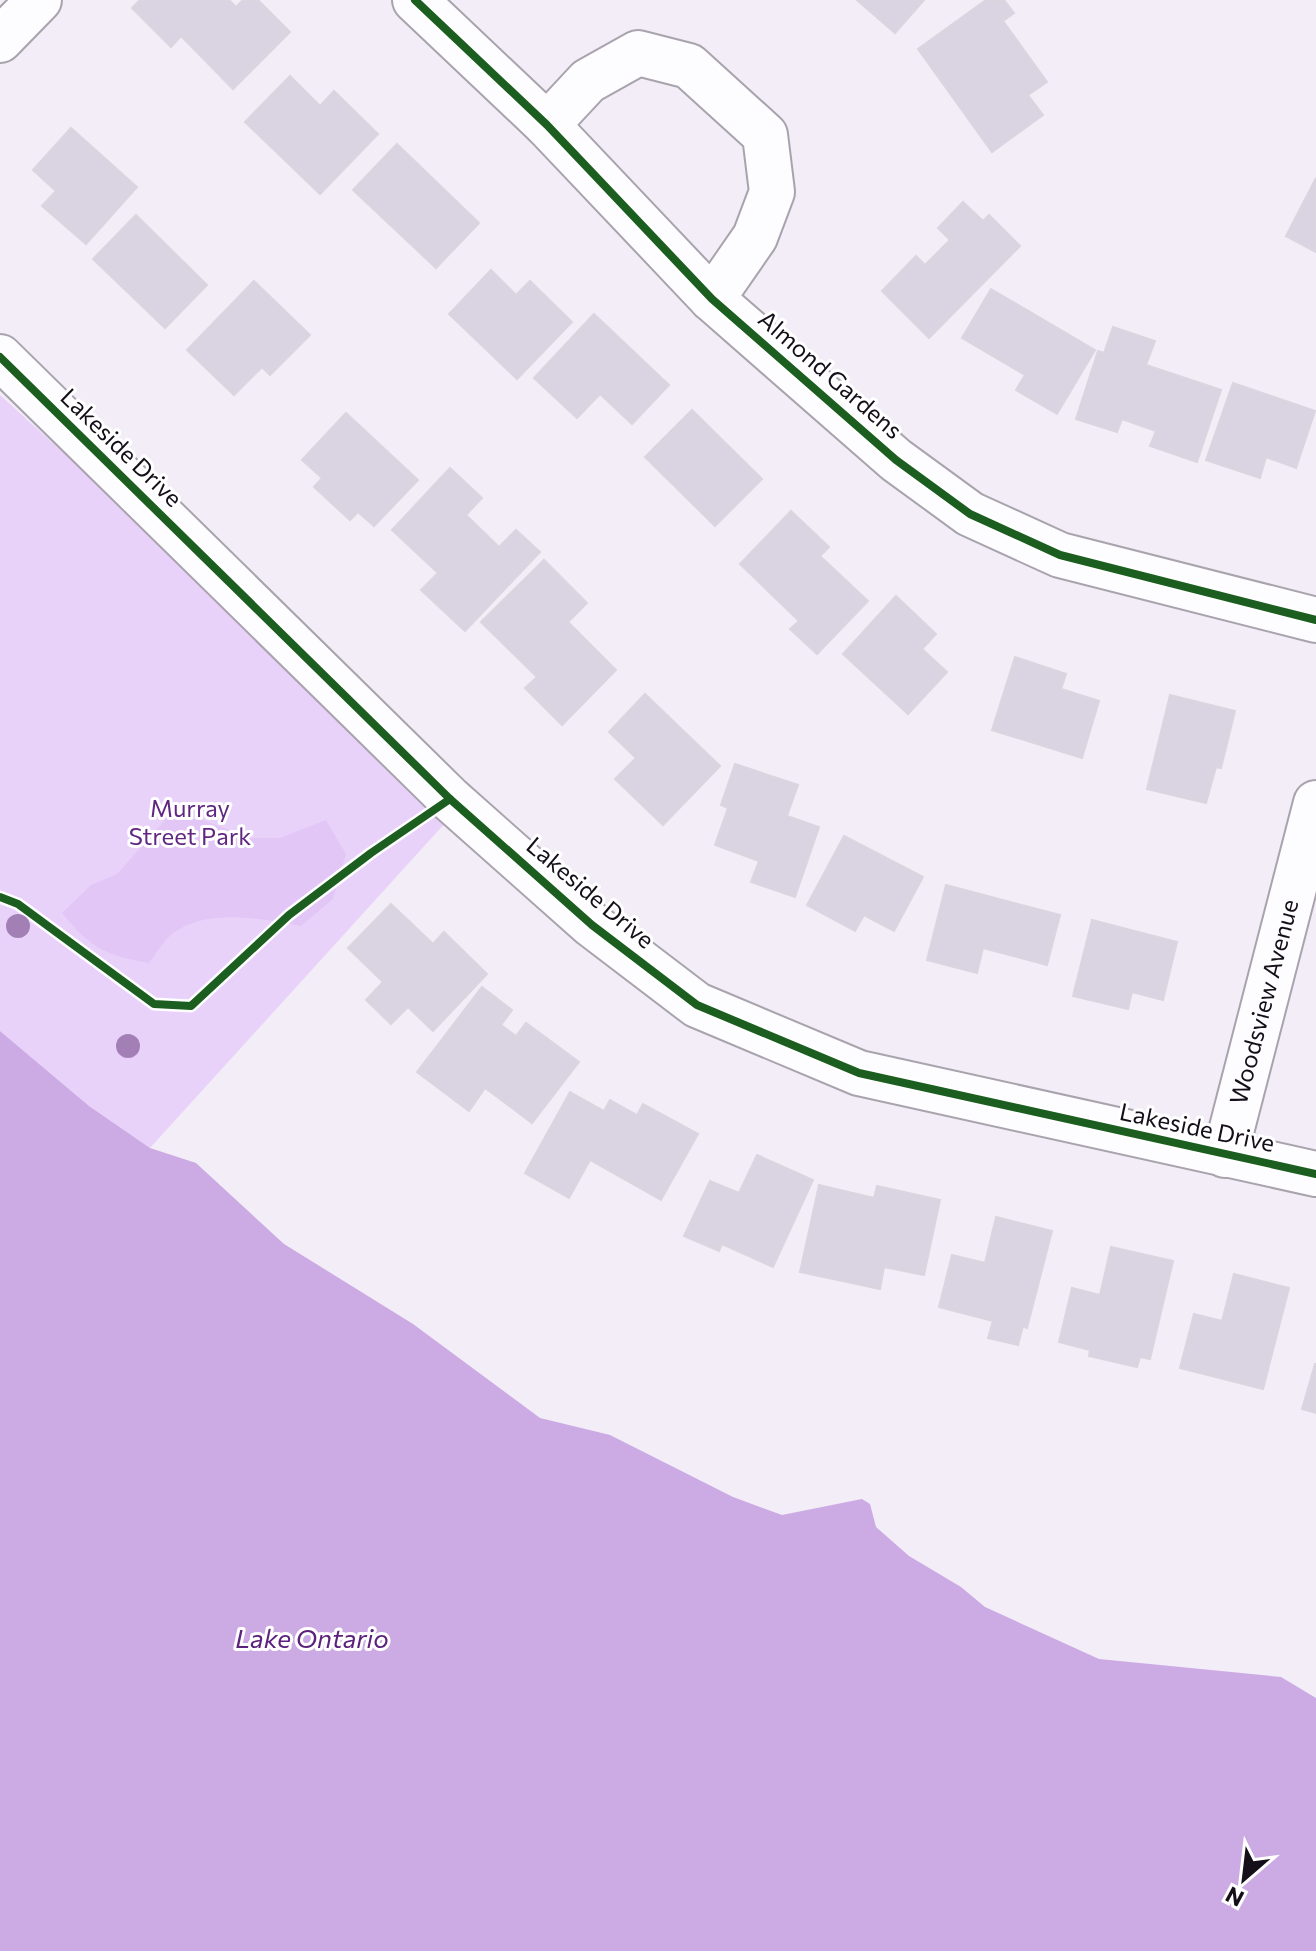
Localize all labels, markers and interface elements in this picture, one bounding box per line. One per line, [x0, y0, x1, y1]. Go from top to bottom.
street label: Almond Gardens [753, 304, 909, 444]
street label: Lakeside Drive [55, 382, 189, 512]
park label: Murray Street Park [129, 793, 251, 850]
street label: Lakeside Drive [521, 830, 661, 954]
street label: Woodsview Avenue [1223, 896, 1304, 1107]
street label: Lakeside Drive [1117, 1096, 1277, 1157]
water label: Lake Ontario [235, 1622, 389, 1653]
north arrow [1204, 1839, 1284, 1919]
text: N [1221, 1881, 1248, 1913]

